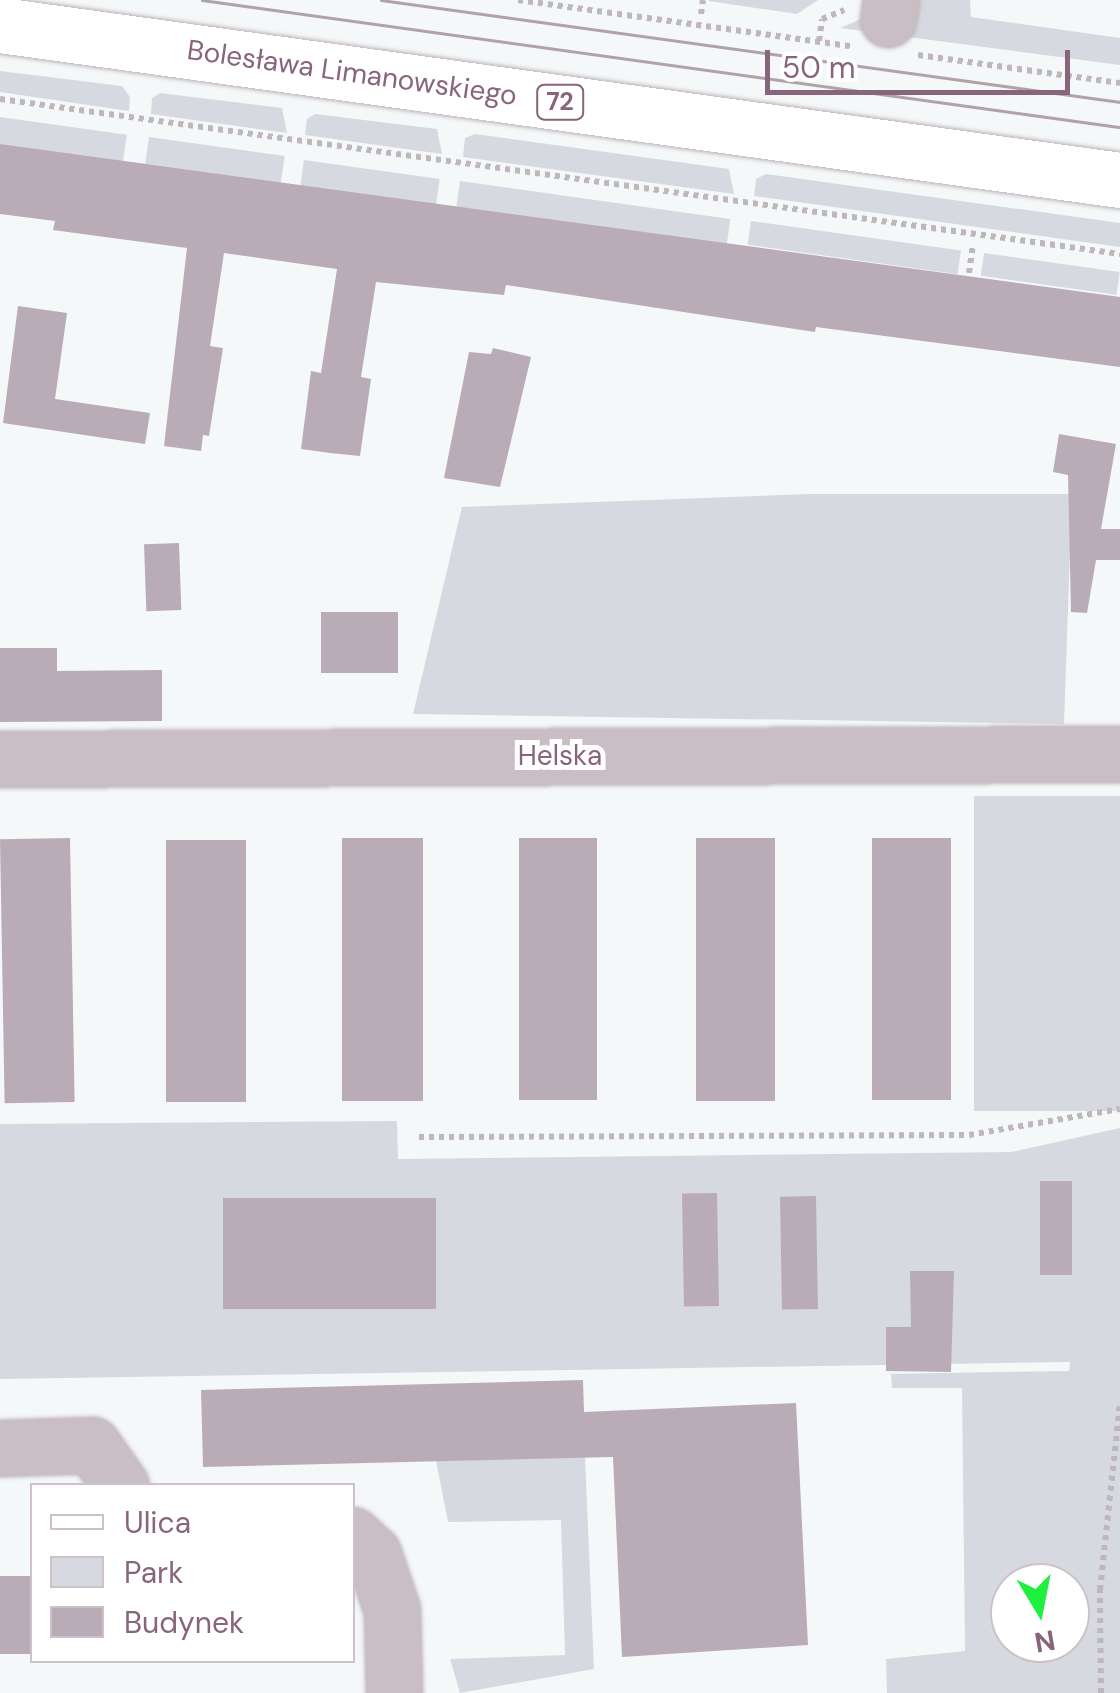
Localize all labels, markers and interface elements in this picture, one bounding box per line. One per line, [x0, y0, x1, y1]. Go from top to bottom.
scale bar [770, 30, 1075, 92]
street label: Bolesława Limanowskiego [185, 33, 519, 113]
text: 50 m [782, 48, 856, 87]
road number: 72 [535, 82, 585, 122]
street label: Helska [518, 739, 602, 773]
legend [30, 1483, 355, 1663]
text: Ulica [124, 1503, 191, 1542]
text: Park [124, 1553, 183, 1592]
north arrow [990, 1563, 1090, 1663]
text: Budynek [124, 1603, 244, 1642]
text: N [1032, 1621, 1058, 1661]

